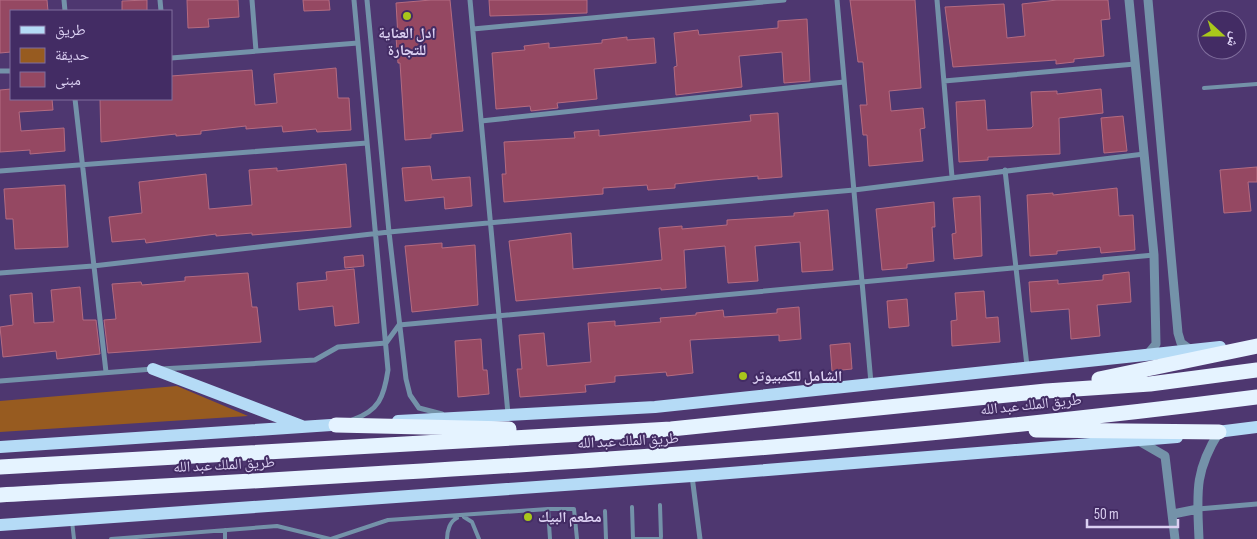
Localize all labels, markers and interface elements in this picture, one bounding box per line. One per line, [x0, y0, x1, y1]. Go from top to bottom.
legend [10, 10, 172, 100]
marker: ادل العناية للتجارة [401, 10, 413, 22]
north arrow [1197, 10, 1247, 60]
text: طريق [55, 21, 86, 40]
place label: ادل العناية للتجارة [378, 24, 436, 60]
text: ش [1223, 29, 1244, 50]
text: حديقة [55, 46, 90, 65]
text: مبنى [55, 71, 81, 90]
place label: الشامل للكمبيوتر [752, 367, 842, 386]
marker: الشامل للكمبيوتر [737, 370, 749, 382]
street label: طريق الملك عبد الله [979, 390, 1083, 420]
street label: طريق الملك عبد الله [577, 429, 679, 453]
street label: طريق الملك عبد الله [173, 453, 275, 477]
scale bar [1087, 496, 1178, 528]
text: 50 m [1094, 505, 1119, 524]
place label: مطعم البيك [538, 508, 602, 527]
marker: مطعم البيك [522, 511, 534, 523]

